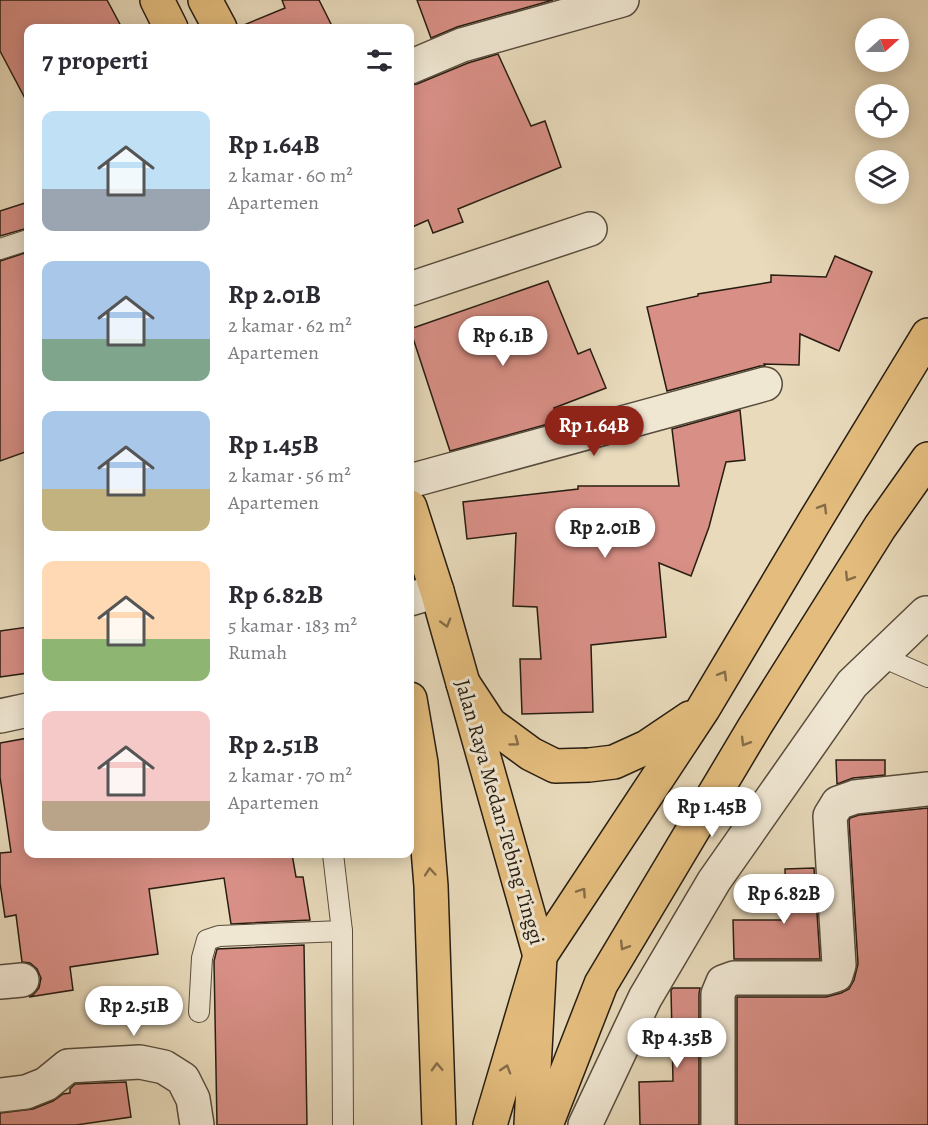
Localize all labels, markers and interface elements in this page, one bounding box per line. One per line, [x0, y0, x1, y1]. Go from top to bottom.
north arrow [855, 18, 909, 72]
map controls [855, 18, 909, 204]
text: 7 properti [42, 43, 148, 78]
icon: filters [363, 44, 396, 77]
button: locate [855, 84, 909, 138]
text: Rp 1.64B [228, 127, 320, 162]
icon: home [90, 135, 162, 207]
button: layers [855, 150, 909, 204]
text: 2 kamar · 60 m² [228, 162, 353, 189]
text: Apartemen [228, 189, 319, 216]
text: Rp 2.01B [228, 277, 321, 312]
icon: home [90, 285, 162, 357]
text: 2 kamar · 62 m² [228, 312, 352, 339]
pin: Rp 6.1B [448, 316, 558, 367]
text: Rp 6.1B [472, 322, 534, 349]
text: Apartemen [228, 339, 319, 366]
pin: Rp 1.64B [532, 406, 656, 457]
text: Rp 1.64B [559, 412, 629, 439]
text: Rp 1.45B [228, 427, 319, 462]
icon: home [90, 435, 162, 507]
text: 2 kamar · 56 m² [228, 462, 351, 489]
text: Apartemen [228, 489, 319, 516]
one-way arrow [815, 504, 827, 514]
pin: Rp 2.01B [543, 508, 667, 559]
text: Rp 2.01B [569, 514, 641, 541]
one-way arrow [844, 571, 856, 581]
text: Rp 6.82B [228, 577, 323, 612]
icon: home [90, 585, 162, 657]
text: 5 kamar · 183 m² [228, 612, 357, 639]
one-way arrow [439, 618, 452, 628]
text: Rumah [228, 639, 287, 666]
one-way arrow [716, 671, 728, 681]
street label: Jalan Raya Medan-Tebing Tinggi [449, 676, 551, 948]
text: Rp 2.51B [228, 727, 319, 762]
icon: home [90, 735, 162, 807]
one-way arrow [508, 735, 519, 746]
one-way arrow [741, 736, 752, 746]
text: 2 kamar · 70 m² [228, 762, 352, 789]
pin: Rp 1.45B [650, 787, 774, 838]
text: Apartemen [228, 789, 319, 816]
text: Rp 1.45B [677, 793, 747, 820]
one-way arrow [424, 867, 437, 876]
pin: Rp 6.82B [722, 874, 846, 925]
text: Rp 6.82B [747, 880, 821, 907]
one-way arrow [575, 887, 586, 898]
one-way arrow [620, 940, 631, 950]
pin: Rp 2.51B [72, 986, 196, 1037]
text: Rp 2.51B [99, 992, 169, 1019]
pin: Rp 4.35B [615, 1018, 739, 1069]
text: Rp 4.35B [641, 1024, 713, 1051]
one-way arrow [431, 1062, 443, 1071]
one-way arrow [499, 1064, 511, 1075]

